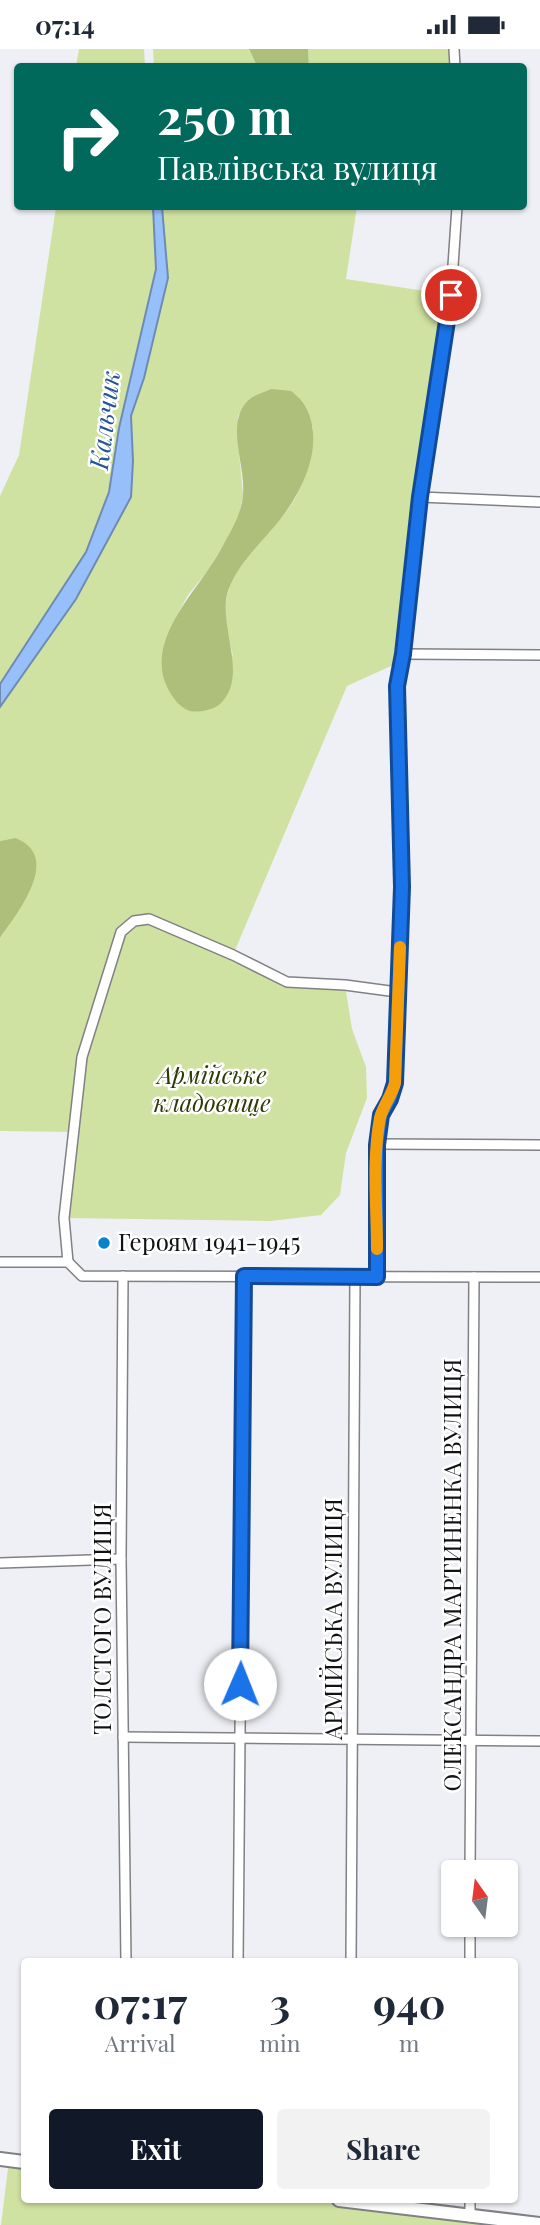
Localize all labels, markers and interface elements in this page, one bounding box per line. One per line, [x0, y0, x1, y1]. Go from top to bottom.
text: 07:14 [35, 7, 95, 42]
text: 250 m [157, 82, 293, 147]
icon: right [42, 91, 133, 182]
text: Павлівська вулиця [157, 145, 438, 188]
pin [421, 265, 481, 325]
icon: arrive [432, 276, 470, 314]
water label: Кальчик [80, 368, 127, 472]
park label: Армійське кладовище [154, 1058, 271, 1118]
place label: Героям 1941-1945 [118, 1225, 300, 1257]
marker: Героям 1941-1945 [96, 1235, 112, 1251]
street label: ОЛЕКСАНДРА МАРТИНЕНКА ВУЛИЦЯ [435, 1359, 467, 1791]
street label: АРМІЙСЬКА ВУЛИЦЯ [316, 1498, 348, 1741]
street label: ТОЛСТОГО ВУЛИЦЯ [85, 1503, 117, 1735]
position arrow [203, 1647, 277, 1721]
north arrow [441, 1860, 518, 1937]
map controls [441, 1860, 518, 1937]
text: 07:17 [94, 1974, 187, 2030]
text: 3 [270, 1974, 290, 2030]
text: 940 [373, 1974, 445, 2030]
text: Arrival [105, 2027, 176, 2058]
text: min [260, 2027, 300, 2058]
text: m [399, 2027, 419, 2058]
button: Exit [49, 2109, 263, 2189]
button: Share [277, 2109, 490, 2189]

